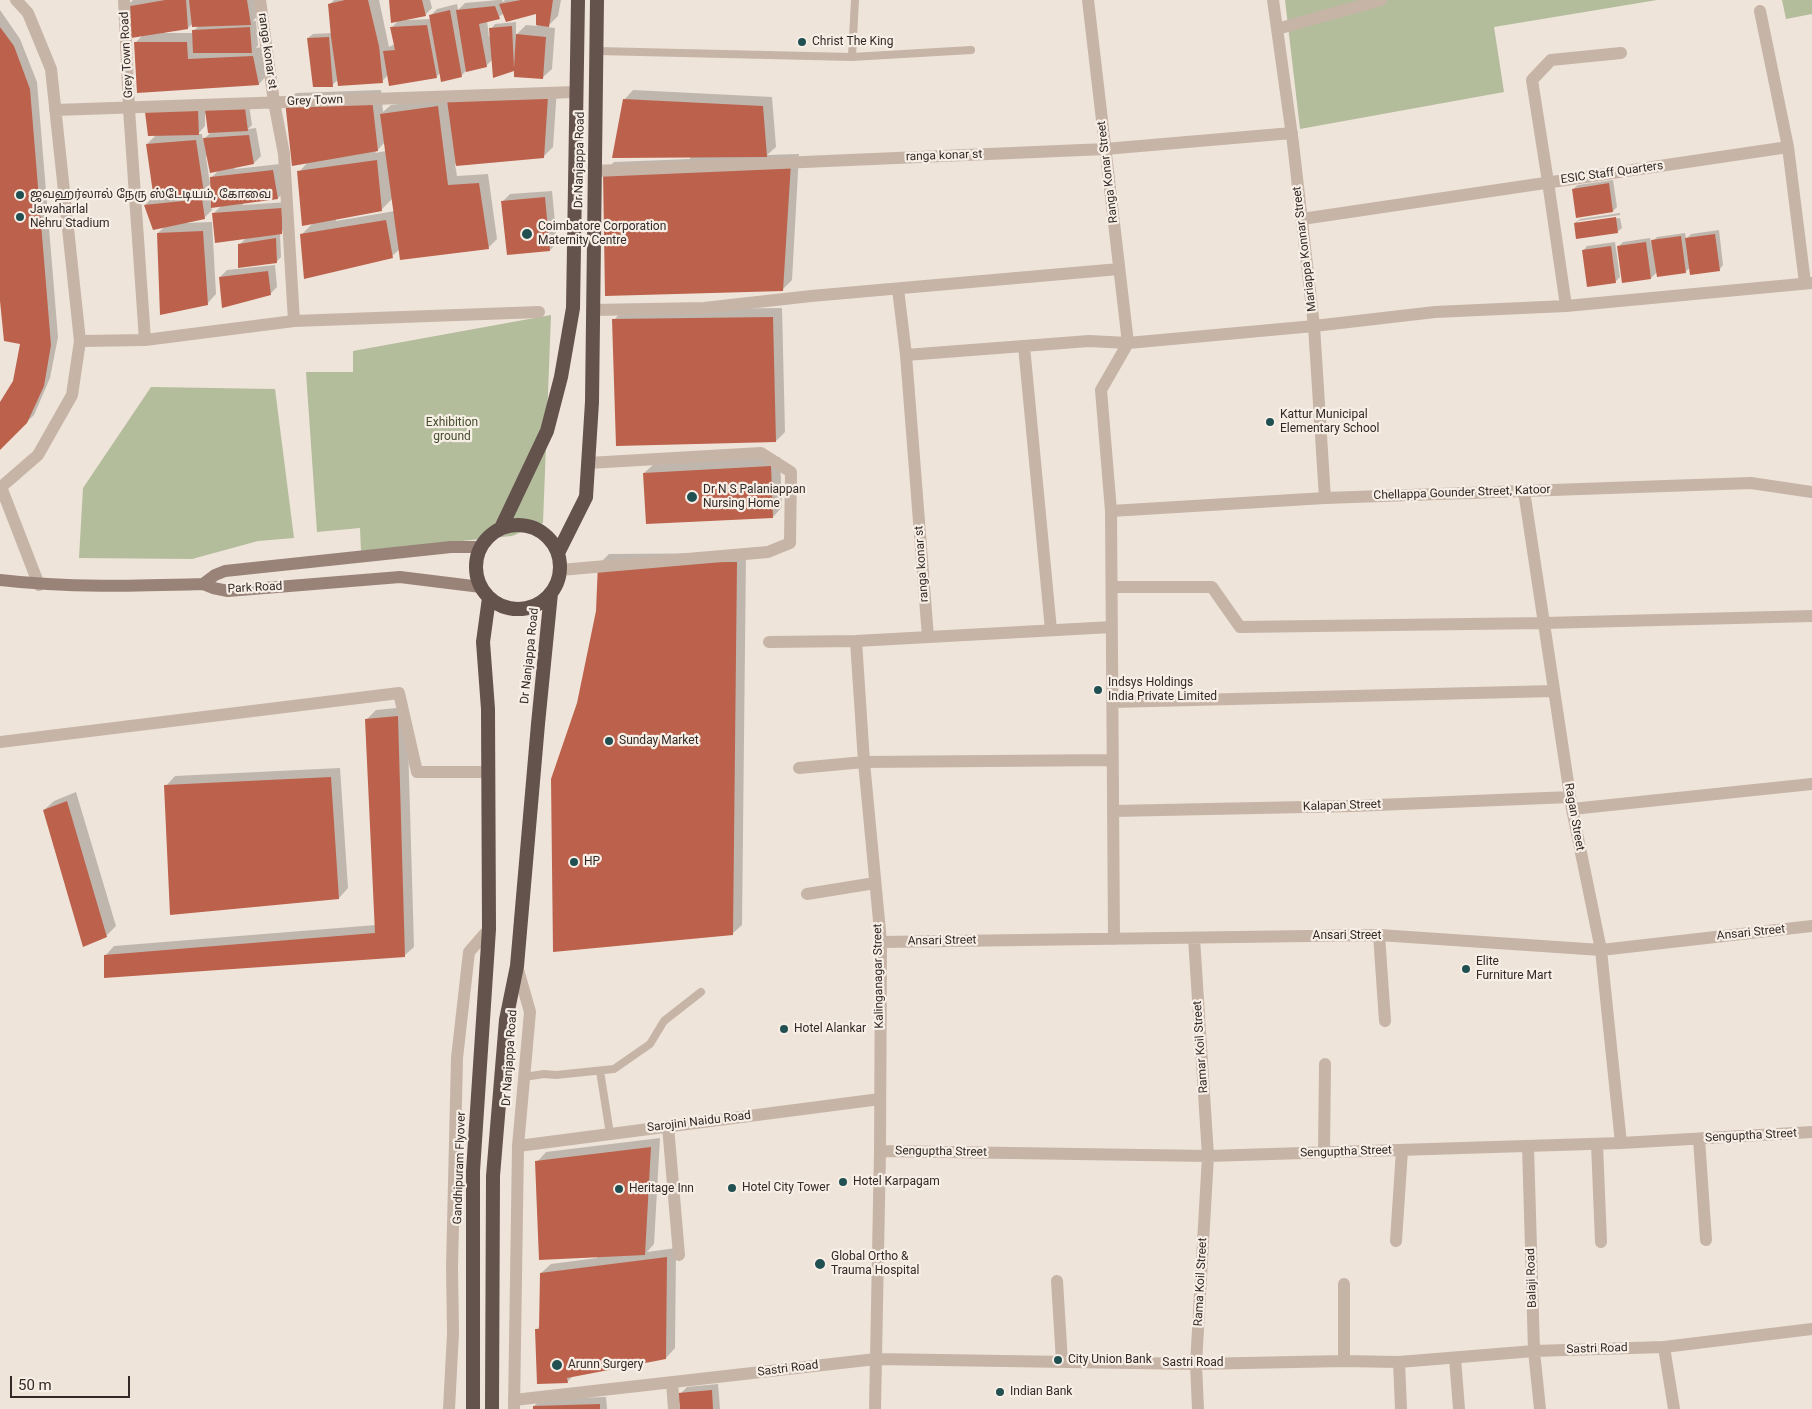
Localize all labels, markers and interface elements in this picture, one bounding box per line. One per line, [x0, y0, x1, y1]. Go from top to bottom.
street label: Grey Town Road [118, 11, 136, 99]
street label: ranga konar st [255, 12, 279, 90]
place label: Christ The King [812, 35, 893, 49]
marker: Christ The King [796, 36, 808, 48]
street label: Grey Town [287, 93, 343, 109]
street label: Dr Nanjappa Road [572, 112, 588, 208]
street label: Ranga Konar Street [1095, 120, 1121, 224]
street label: ranga konar st [906, 147, 982, 165]
street label: ESIC Staff Quarters [1560, 159, 1664, 187]
street label: Mariappa Konnar Street [1290, 185, 1320, 313]
place label: ஜவஹர்லால் நேரு ஸ்டேடியம், கோவை [30, 188, 271, 202]
marker: ஜவஹர்லால் நேரு ஸ்டேடியம், கோவை [14, 189, 26, 201]
place label: Jawaharlal Nehru Stadium [30, 203, 110, 231]
marker: Jawaharlal Nehru Stadium [14, 211, 26, 223]
place label: Coimbatore Corporation Maternity Centre [538, 220, 666, 248]
marker: Coimbatore Corporation Maternity Centre [520, 227, 534, 241]
place label: Kattur Municipal Elementary School [1280, 408, 1380, 436]
park label: Exhibition ground [426, 416, 478, 444]
marker: Kattur Municipal Elementary School [1264, 416, 1276, 428]
place label: Dr N S Palaniappan Nursing Home [703, 483, 806, 511]
street label: Chellappa Gounder Street, Katoor [1373, 483, 1551, 503]
marker: Dr N S Palaniappan Nursing Home [685, 490, 699, 504]
street label: ranga konar st [912, 525, 932, 603]
street label: Park Road [227, 579, 283, 597]
street label: Dr Nanjappa Road [518, 607, 542, 705]
place label: Indsys Holdings India Private Limited [1108, 676, 1217, 704]
marker: Indsys Holdings India Private Limited [1092, 684, 1104, 696]
place label: Sunday Market [619, 734, 699, 748]
marker: Sunday Market [603, 735, 615, 747]
street label: Ragan Street [1561, 782, 1587, 852]
street label: Kalapan Street [1303, 797, 1381, 815]
place label: HP [584, 855, 600, 869]
marker: HP [568, 856, 580, 868]
street label: Ansari Street [1716, 922, 1786, 944]
street label: Kalinganagar Street [871, 923, 887, 1029]
street label: Ansari Street [1313, 929, 1381, 943]
street label: Ansari Street [907, 933, 977, 949]
place label: Elite Furniture Mart [1476, 955, 1552, 983]
marker: Elite Furniture Mart [1460, 963, 1472, 975]
street label: Ramar Koil Street [1191, 1000, 1211, 1094]
street label: Dr Nanjappa Road [499, 1009, 521, 1107]
place label: Hotel Alankar [794, 1022, 866, 1036]
marker: Hotel Alankar [778, 1023, 790, 1035]
street label: Sarojini Naidu Road [646, 1108, 752, 1136]
street label: Gandhipuram Flyover [451, 1111, 469, 1225]
street label: Senguptha Street [1705, 1126, 1797, 1146]
street label: Senguptha Street [1300, 1143, 1392, 1161]
street label: Senguptha Street [895, 1144, 987, 1160]
place label: Hotel Karpagam [853, 1175, 940, 1189]
marker: Hotel Karpagam [837, 1176, 849, 1188]
place label: Hotel City Tower [742, 1181, 830, 1195]
place label: Heritage Inn [629, 1182, 694, 1196]
marker: Hotel City Tower [726, 1182, 738, 1194]
marker: Heritage Inn [613, 1183, 625, 1195]
street label: Rama Koil Street [1191, 1237, 1211, 1327]
street label: Balaji Road [1524, 1248, 1540, 1308]
place label: Global Ortho & Trauma Hospital [831, 1250, 919, 1278]
marker: Global Ortho & Trauma Hospital [813, 1257, 827, 1271]
street label: Sastri Road [1566, 1341, 1628, 1357]
place label: City Union Bank [1068, 1353, 1152, 1367]
marker: City Union Bank [1052, 1354, 1064, 1366]
street label: Sastri Road [1162, 1356, 1224, 1370]
marker: Arunn Surgery [550, 1358, 564, 1372]
place label: Arunn Surgery [568, 1358, 643, 1372]
street label: Sastri Road [757, 1358, 819, 1380]
scale bar [12, 1366, 132, 1398]
text: 50 m [18, 1376, 52, 1394]
place label: Indian Bank [1010, 1385, 1072, 1399]
marker: Indian Bank [994, 1386, 1006, 1398]

